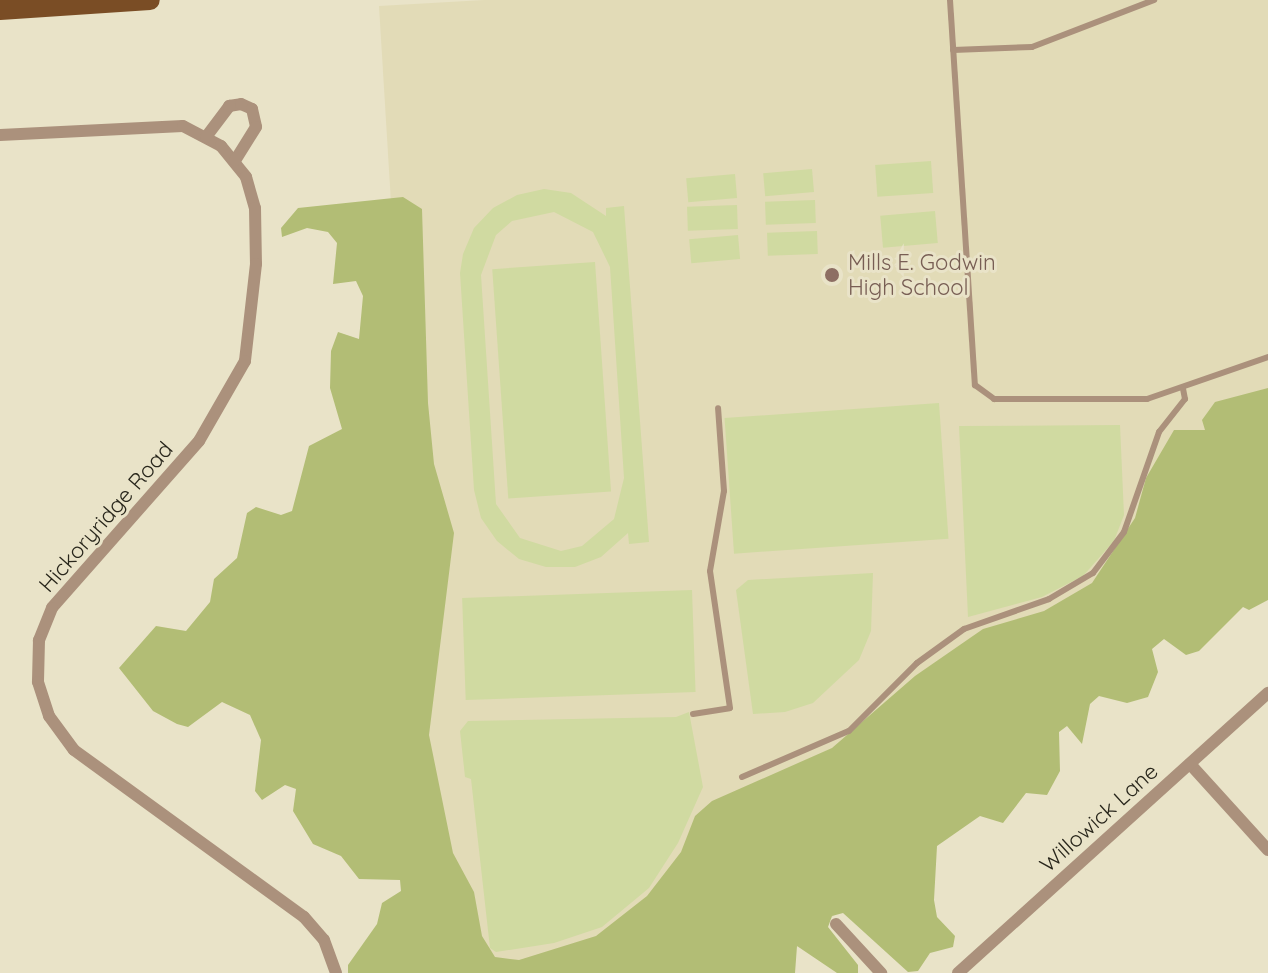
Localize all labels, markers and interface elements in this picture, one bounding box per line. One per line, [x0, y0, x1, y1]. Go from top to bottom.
place label: Mills E. Godwin High School [848, 249, 996, 300]
marker: Mills E. Godwin High School [823, 266, 841, 284]
street label: Hickoryridge Road [34, 437, 178, 597]
street label: Willowick Lane [1035, 758, 1163, 878]

